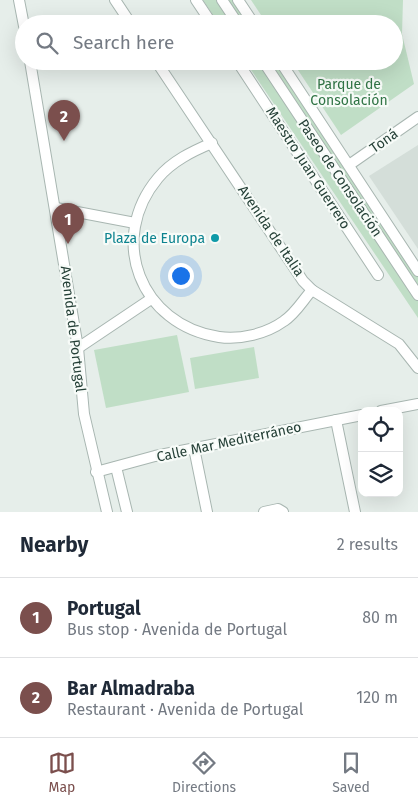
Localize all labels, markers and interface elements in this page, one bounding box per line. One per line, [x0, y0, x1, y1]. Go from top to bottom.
search box [15, 15, 403, 70]
icon: search [33, 29, 61, 57]
text: Search here [73, 31, 174, 54]
park label: Parque de Consolación [310, 76, 388, 109]
pin: 2 [48, 100, 80, 141]
street label: Maestro Juan Guerrero [262, 104, 354, 232]
street label: Paseo de Consolación [294, 116, 386, 240]
street label: Toná [367, 125, 401, 157]
street label: Avenida de Italia [234, 182, 308, 280]
pin: 1 [52, 203, 84, 244]
place label: Plaza de Europa [104, 230, 205, 247]
marker: Plaza de Europa [209, 232, 221, 244]
your location [168, 263, 194, 289]
street label: Avenida de Portugal [57, 265, 89, 393]
map controls [358, 407, 403, 497]
button: locate [358, 407, 403, 452]
street label: Calle Mar Mediterráneo [155, 418, 303, 466]
button: layers [358, 452, 403, 497]
text: Nearby [20, 532, 88, 558]
text: 2 results [337, 535, 398, 554]
text: Portugal [67, 597, 141, 620]
text: 1 [32, 608, 40, 627]
text: 80 m [362, 608, 398, 627]
text: Bus stop · Avenida de Portugal [67, 620, 287, 639]
text: Bar Almadraba [67, 677, 195, 700]
text: 2 [32, 688, 40, 707]
text: 120 m [356, 688, 398, 707]
text: Restaurant · Avenida de Portugal [67, 700, 303, 719]
tab: Map [48, 749, 76, 796]
tab: Directions [172, 749, 236, 796]
tab: Saved [332, 749, 370, 796]

